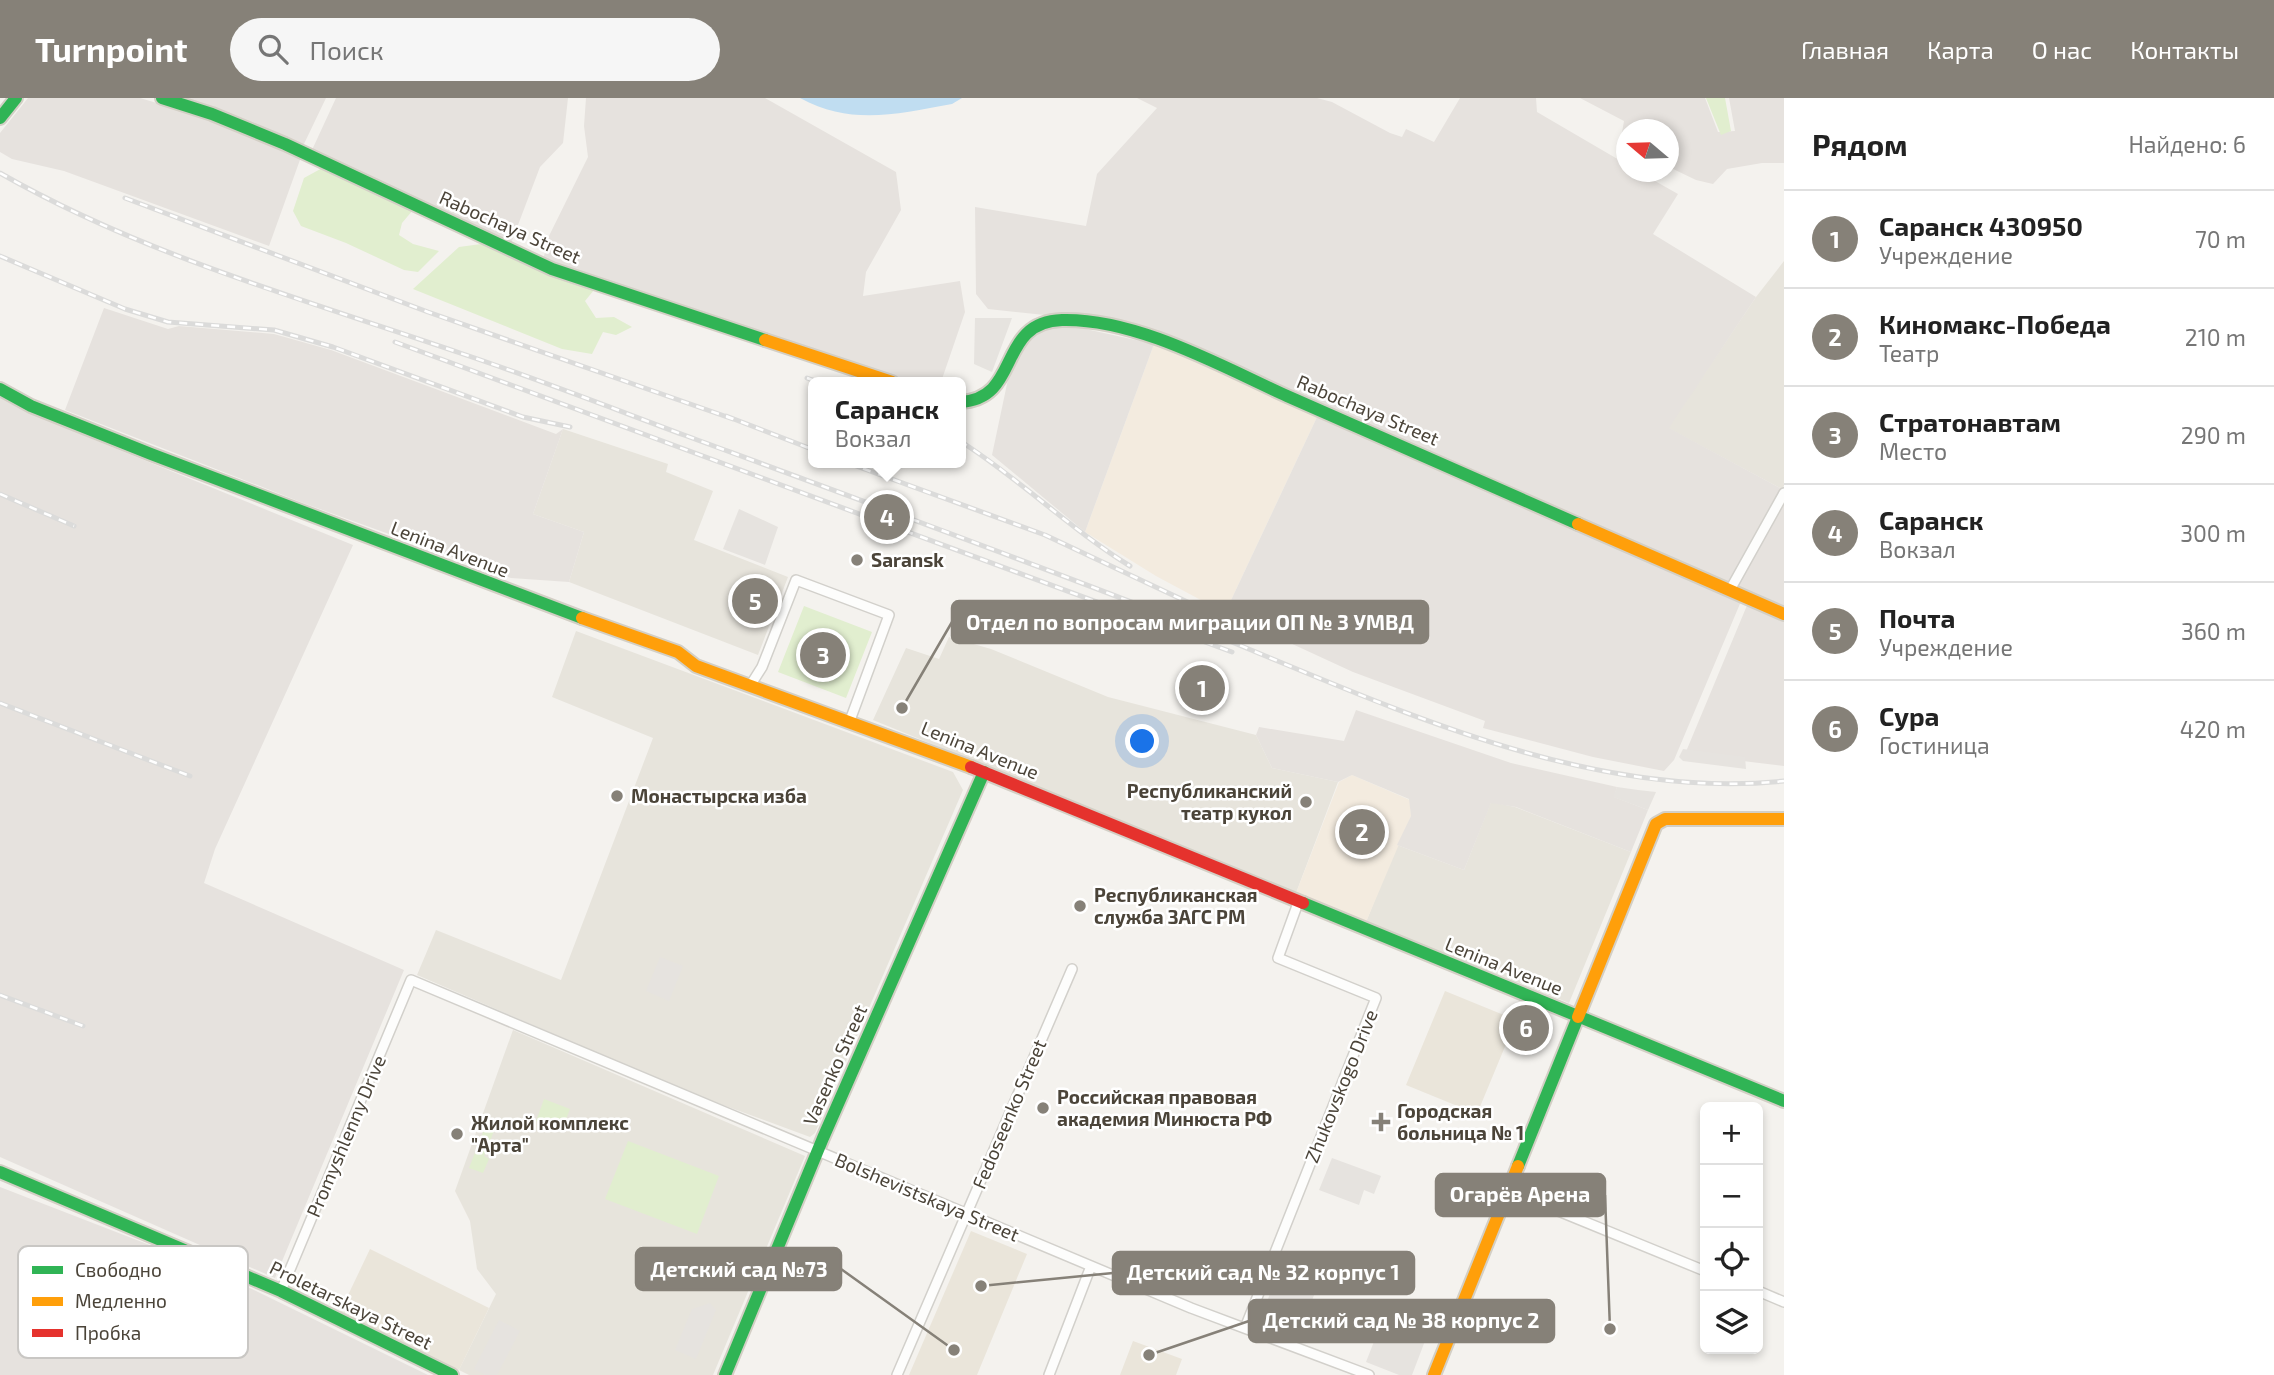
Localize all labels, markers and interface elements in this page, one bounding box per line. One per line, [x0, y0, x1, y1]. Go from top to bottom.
search box [230, 18, 720, 81]
text: Turnpoint [35, 29, 188, 69]
icon: search [254, 30, 292, 68]
text: Поиск [310, 34, 384, 65]
text: Главная [1801, 35, 1889, 64]
text: Карта [1927, 35, 1994, 64]
text: О нас [2032, 35, 2092, 64]
text: Контакты [2130, 35, 2239, 64]
north arrow [1616, 119, 1679, 182]
text: Рядом [1812, 126, 1908, 162]
text: Найдено: 6 [2128, 130, 2246, 158]
street label: Rabochaya Street [436, 185, 584, 268]
text: Саранск 430950 [1879, 210, 2083, 241]
text: 1 [1830, 225, 1840, 253]
text: 70 m [2195, 225, 2246, 253]
text: Учреждение [1879, 241, 2013, 269]
text: Киномакс-Победа [1879, 308, 2111, 339]
text: 2 [1828, 323, 1842, 351]
text: 210 m [2185, 323, 2246, 351]
text: Театр [1879, 339, 1939, 367]
street label: Rabochaya Street [1294, 369, 1443, 450]
popup [808, 377, 966, 468]
text: Саранск [835, 393, 939, 424]
text: Стратонавтам [1879, 406, 2061, 437]
text: 3 [1828, 421, 1842, 449]
text: 290 m [2181, 421, 2246, 449]
text: Вокзал [835, 424, 912, 452]
text: Место [1879, 437, 1947, 465]
pin: 4 [864, 491, 910, 543]
text: Саранск [1879, 504, 1983, 535]
street label: Lenina Avenue [388, 515, 512, 582]
text: 4 [1828, 519, 1842, 547]
text: 300 m [2180, 519, 2246, 547]
text: Вокзал [1879, 535, 1956, 563]
place label: Saransk [871, 548, 944, 571]
marker: Saransk [849, 552, 865, 568]
pin: 5 [732, 575, 778, 627]
callout: Отдел по вопросам миграции ОП № 3 УМВД [952, 601, 1428, 643]
text: Почта [1879, 602, 1955, 633]
text: Отдел по вопросам миграции ОП № 3 УМВД [966, 609, 1415, 634]
text: 5 [1829, 617, 1841, 645]
text: 360 m [2181, 617, 2246, 645]
pin: 3 [800, 629, 846, 681]
text: Учреждение [1879, 633, 2013, 661]
pin: 1 [1179, 662, 1225, 714]
text: Сура [1879, 700, 1940, 731]
text: 6 [1828, 715, 1842, 743]
text: 420 m [2180, 715, 2246, 743]
street label: Lenina Avenue [918, 716, 1042, 784]
your location [1125, 724, 1159, 758]
text: Гостиница [1879, 731, 1990, 759]
place label: Республиканский театр кукол [1127, 779, 1292, 824]
place label: Монастырска изба [631, 784, 807, 807]
marker: Монастырска изба [609, 788, 625, 804]
marker: Республиканский театр кукол [1298, 794, 1314, 810]
pin: 2 [1339, 806, 1385, 858]
place label: Республиканская служба ЗАГС РМ [1094, 883, 1258, 928]
marker: Республиканская служба ЗАГС РМ [1072, 898, 1088, 914]
street label: Lenina Avenue [1442, 932, 1566, 1000]
street label: Vasenko Street [798, 1001, 871, 1129]
pin: 6 [1503, 1002, 1549, 1054]
street label: Zhukovskogo Drive [1299, 1006, 1382, 1166]
street label: Fedoseenko Street [967, 1036, 1050, 1192]
street label: Promyshlenny Drive [301, 1051, 390, 1220]
place label: Российская правовая академия Минюста РФ [1057, 1085, 1272, 1130]
place label: Городская больница № 1 [1397, 1099, 1524, 1144]
marker: Российская правовая академия Минюста РФ [1035, 1100, 1051, 1116]
map controls [1700, 1102, 1763, 1354]
button: + [1700, 1102, 1763, 1165]
place label: Жилой комплекс "Арта" [471, 1111, 629, 1156]
marker: Городская больница № 1 [1371, 1112, 1391, 1132]
marker: Жилой комплекс "Арта" [449, 1126, 465, 1142]
street label: Bolshevistskaya Street [832, 1147, 1023, 1246]
button: − [1700, 1165, 1763, 1228]
callout: Огарёв Арена [1436, 1174, 1605, 1216]
text: Огарёв Арена [1450, 1181, 1590, 1206]
button: locate [1700, 1228, 1763, 1291]
legend [18, 1246, 248, 1358]
callout: Детский сад №73 [636, 1248, 841, 1290]
callout: Детский сад № 32 корпус 1 [1113, 1252, 1414, 1294]
street label: Proletarskaya Street [266, 1255, 436, 1354]
text: Детский сад №73 [650, 1256, 828, 1281]
text: Свободно [75, 1258, 162, 1281]
text: Детский сад № 32 корпус 1 [1127, 1259, 1399, 1284]
text: Медленно [75, 1289, 167, 1312]
button: layers [1700, 1291, 1763, 1354]
callout: Детский сад № 38 корпус 2 [1249, 1300, 1554, 1342]
text: Детский сад № 38 корпус 2 [1263, 1307, 1540, 1332]
text: Пробка [75, 1321, 141, 1344]

